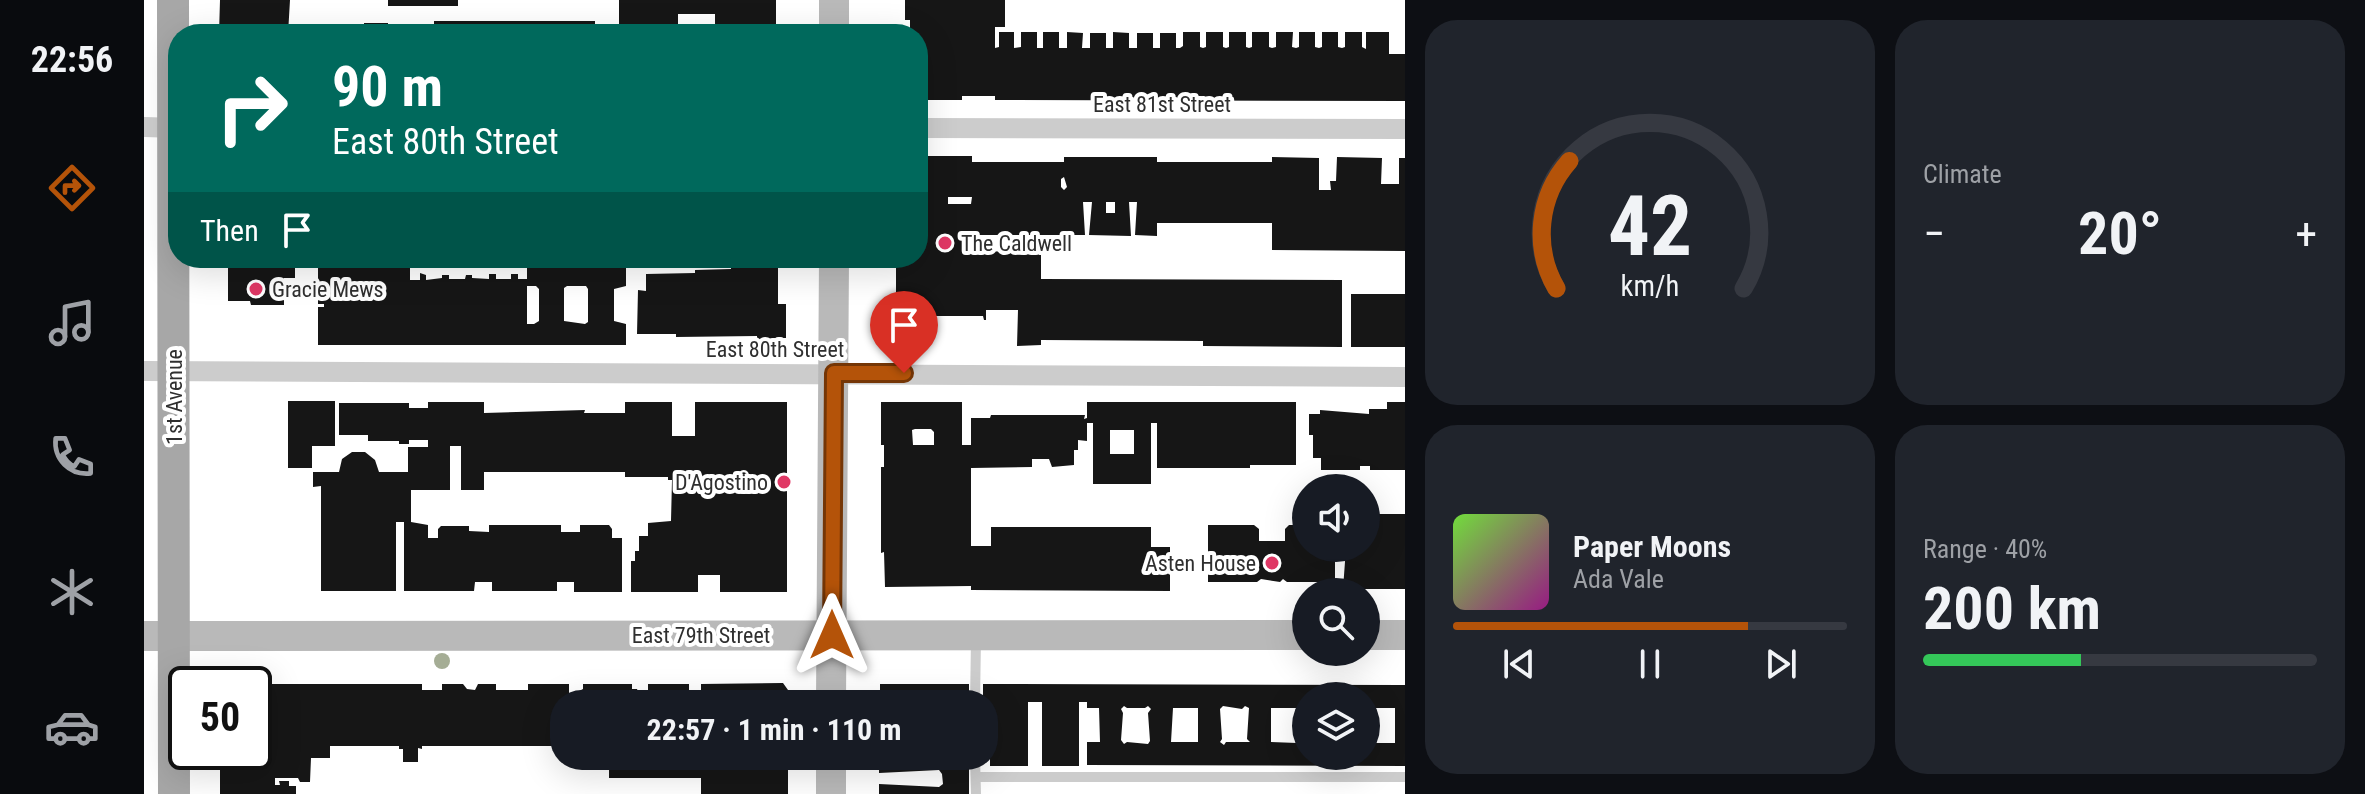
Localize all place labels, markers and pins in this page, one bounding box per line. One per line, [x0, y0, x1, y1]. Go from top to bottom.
place label: The Caldwell [961, 231, 1072, 256]
marker: The Caldwell [936, 234, 954, 252]
place label: Gracie Mews [272, 277, 384, 302]
marker: Gracie Mews [247, 280, 265, 298]
pin [870, 291, 938, 373]
place label: D'Agostino [675, 470, 768, 495]
marker: D'Agostino [775, 473, 793, 491]
place label: Asten House [1145, 551, 1256, 576]
marker: Asten House [1263, 554, 1281, 572]

